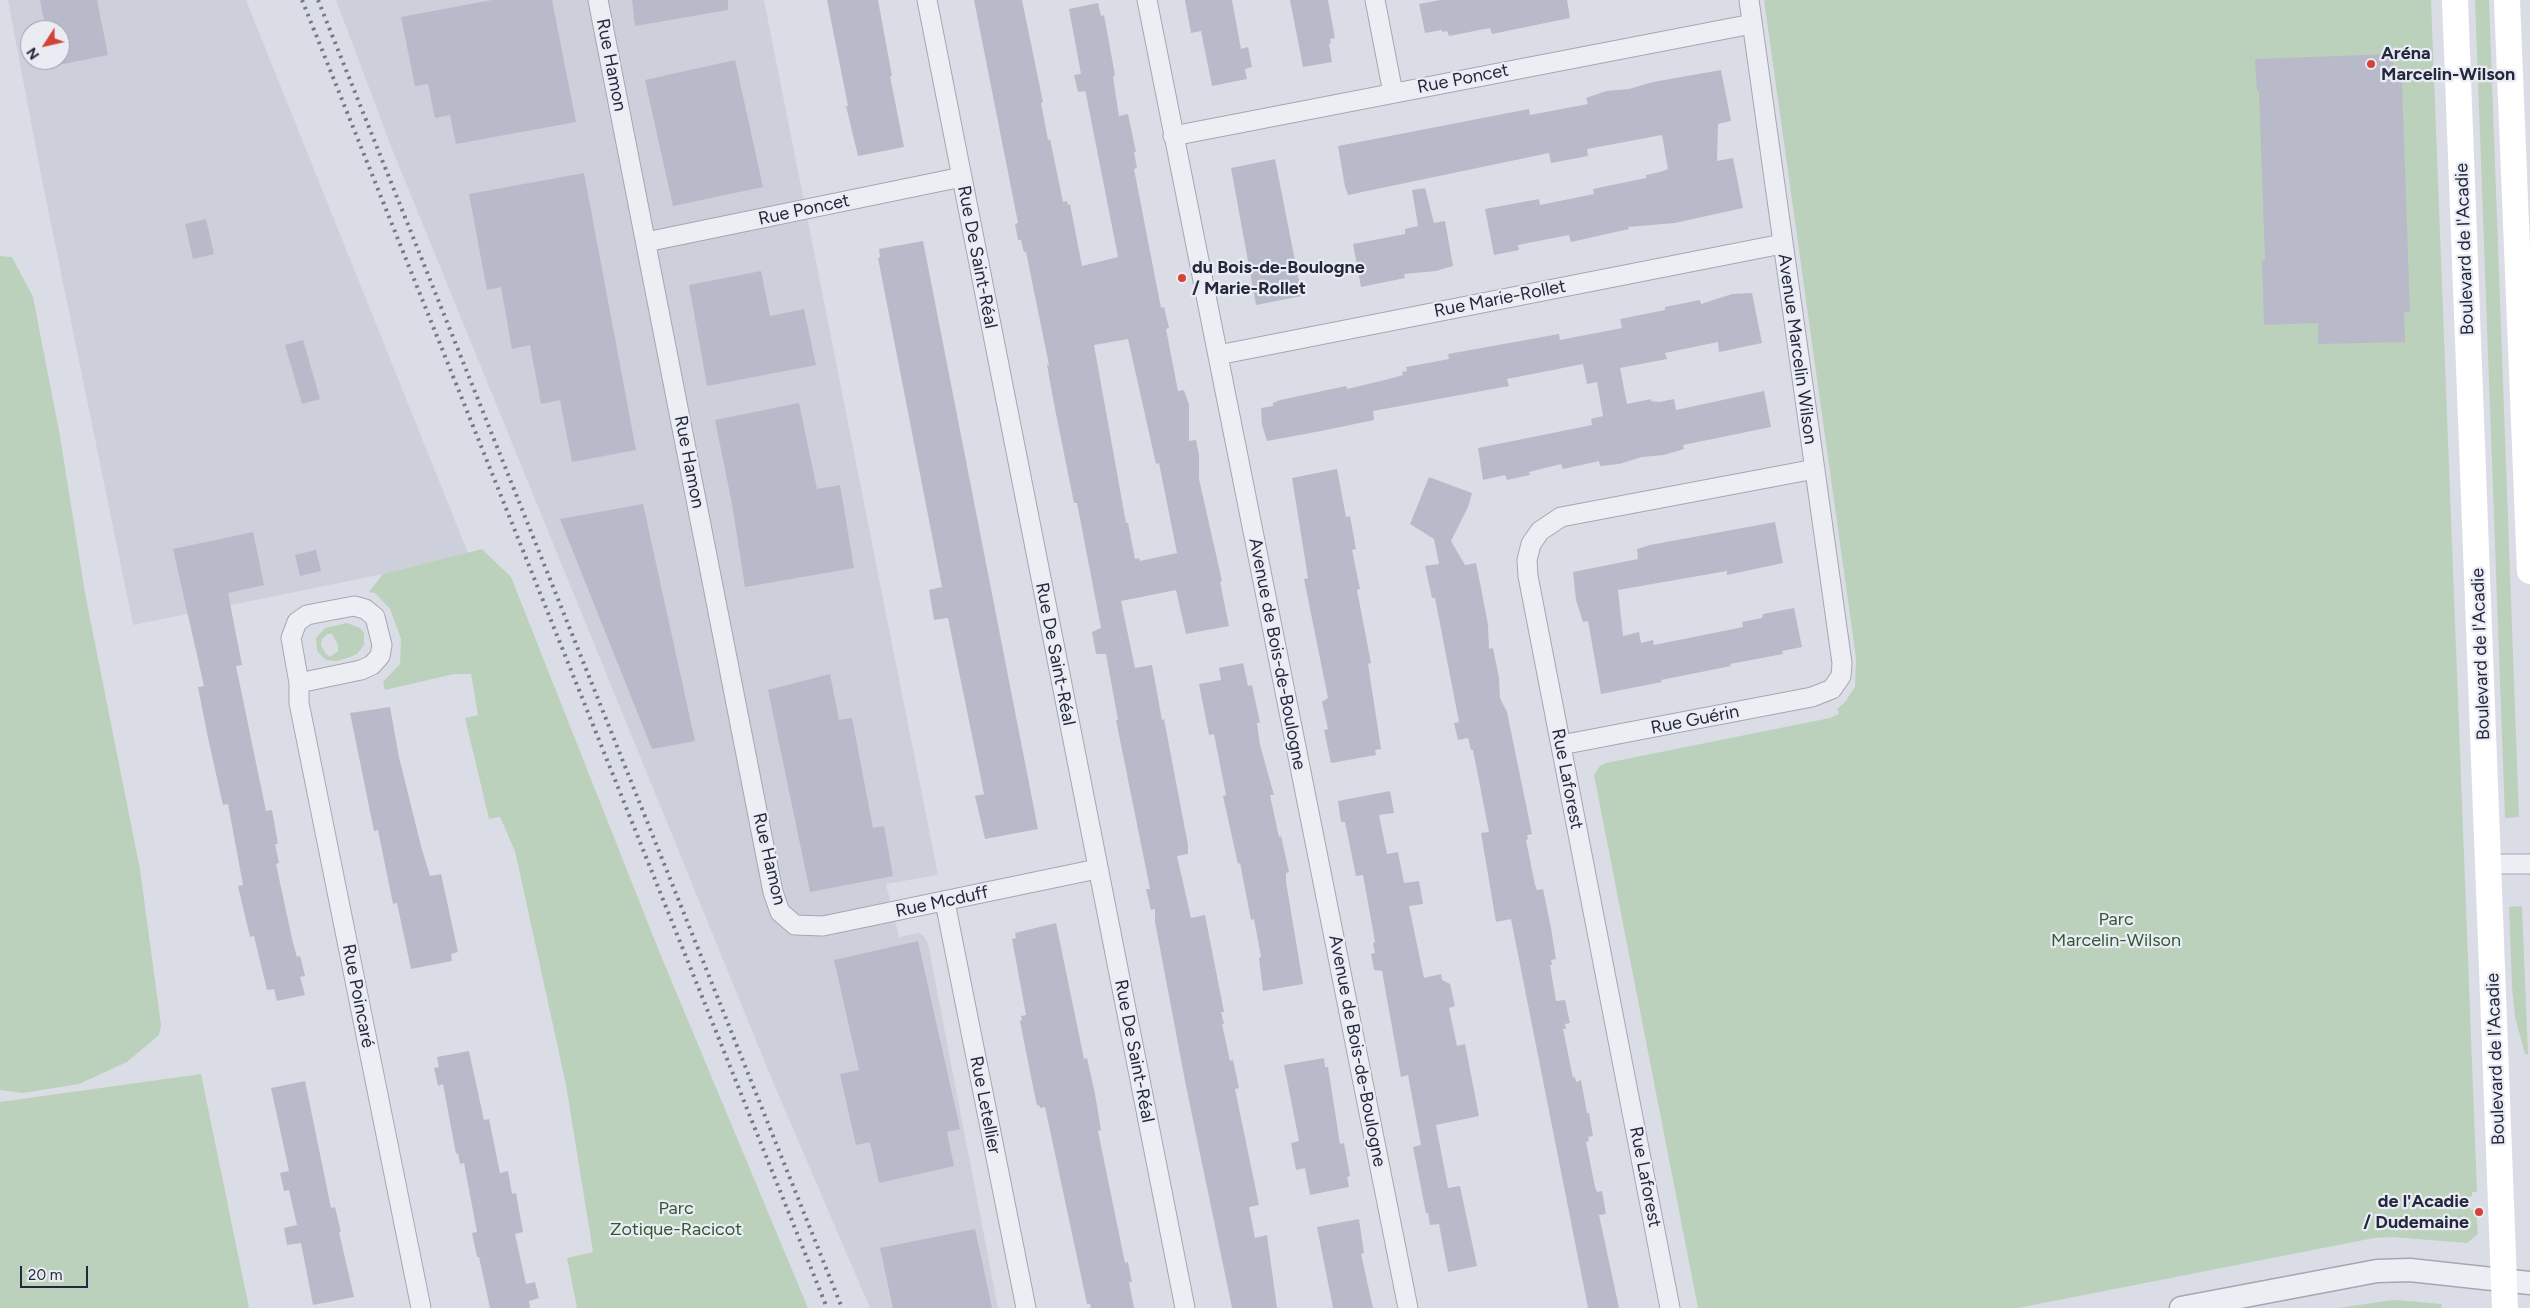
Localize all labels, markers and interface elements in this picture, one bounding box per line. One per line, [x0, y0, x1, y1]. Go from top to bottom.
street label: Rue Hamon [591, 17, 631, 113]
north arrow [20, 20, 70, 70]
place label: Aréna Marcelin-Wilson [2381, 43, 2515, 86]
text: N [23, 44, 43, 63]
marker: Aréna Marcelin-Wilson [2365, 58, 2377, 70]
street label: Rue Poncet [1415, 60, 1511, 98]
street label: Boulevard de l'Acadie [2451, 162, 2479, 336]
street label: Rue De Saint-Réal [953, 184, 1001, 330]
street label: Rue Poncet [756, 190, 852, 230]
street label: Avenue Marcelin Wilson [1773, 252, 1821, 446]
place label: du Bois-de-Boulogne / Marie-Rollet [1192, 257, 1365, 300]
marker: du Bois-de-Boulogne / Marie-Rollet [1176, 272, 1188, 284]
street label: Rue Marie-Rollet [1432, 276, 1568, 322]
street label: Rue Hamon [669, 414, 709, 510]
street label: Avenue de Bois-de-Boulogne [1244, 536, 1310, 772]
street label: Boulevard de l'Acadie [2467, 567, 2495, 741]
street label: Rue De Saint-Réal [1031, 581, 1079, 727]
street label: Rue Guérin [1649, 701, 1741, 739]
street label: Rue Laforest [1547, 727, 1587, 831]
street label: Rue Hamon [748, 811, 790, 907]
street label: Rue Mcduff [894, 882, 990, 922]
park label: Parc Marcelin-Wilson [2051, 909, 2181, 952]
street label: Avenue de Bois-de-Boulogne [1324, 933, 1390, 1169]
street label: Rue Poincaré [337, 942, 379, 1050]
street label: Boulevard de l'Acadie [2482, 972, 2510, 1146]
street label: Rue De Saint-Réal [1110, 978, 1158, 1124]
street label: Rue Letellier [965, 1054, 1005, 1156]
street label: Rue Laforest [1625, 1125, 1665, 1229]
place label: de l'Acadie / Dudemaine [2363, 1191, 2469, 1234]
park label: Parc Zotique-Racicot [610, 1198, 742, 1240]
marker: de l'Acadie / Dudemaine [2473, 1206, 2485, 1218]
scale bar [22, 1256, 90, 1288]
text: 20 m [28, 1266, 62, 1284]

